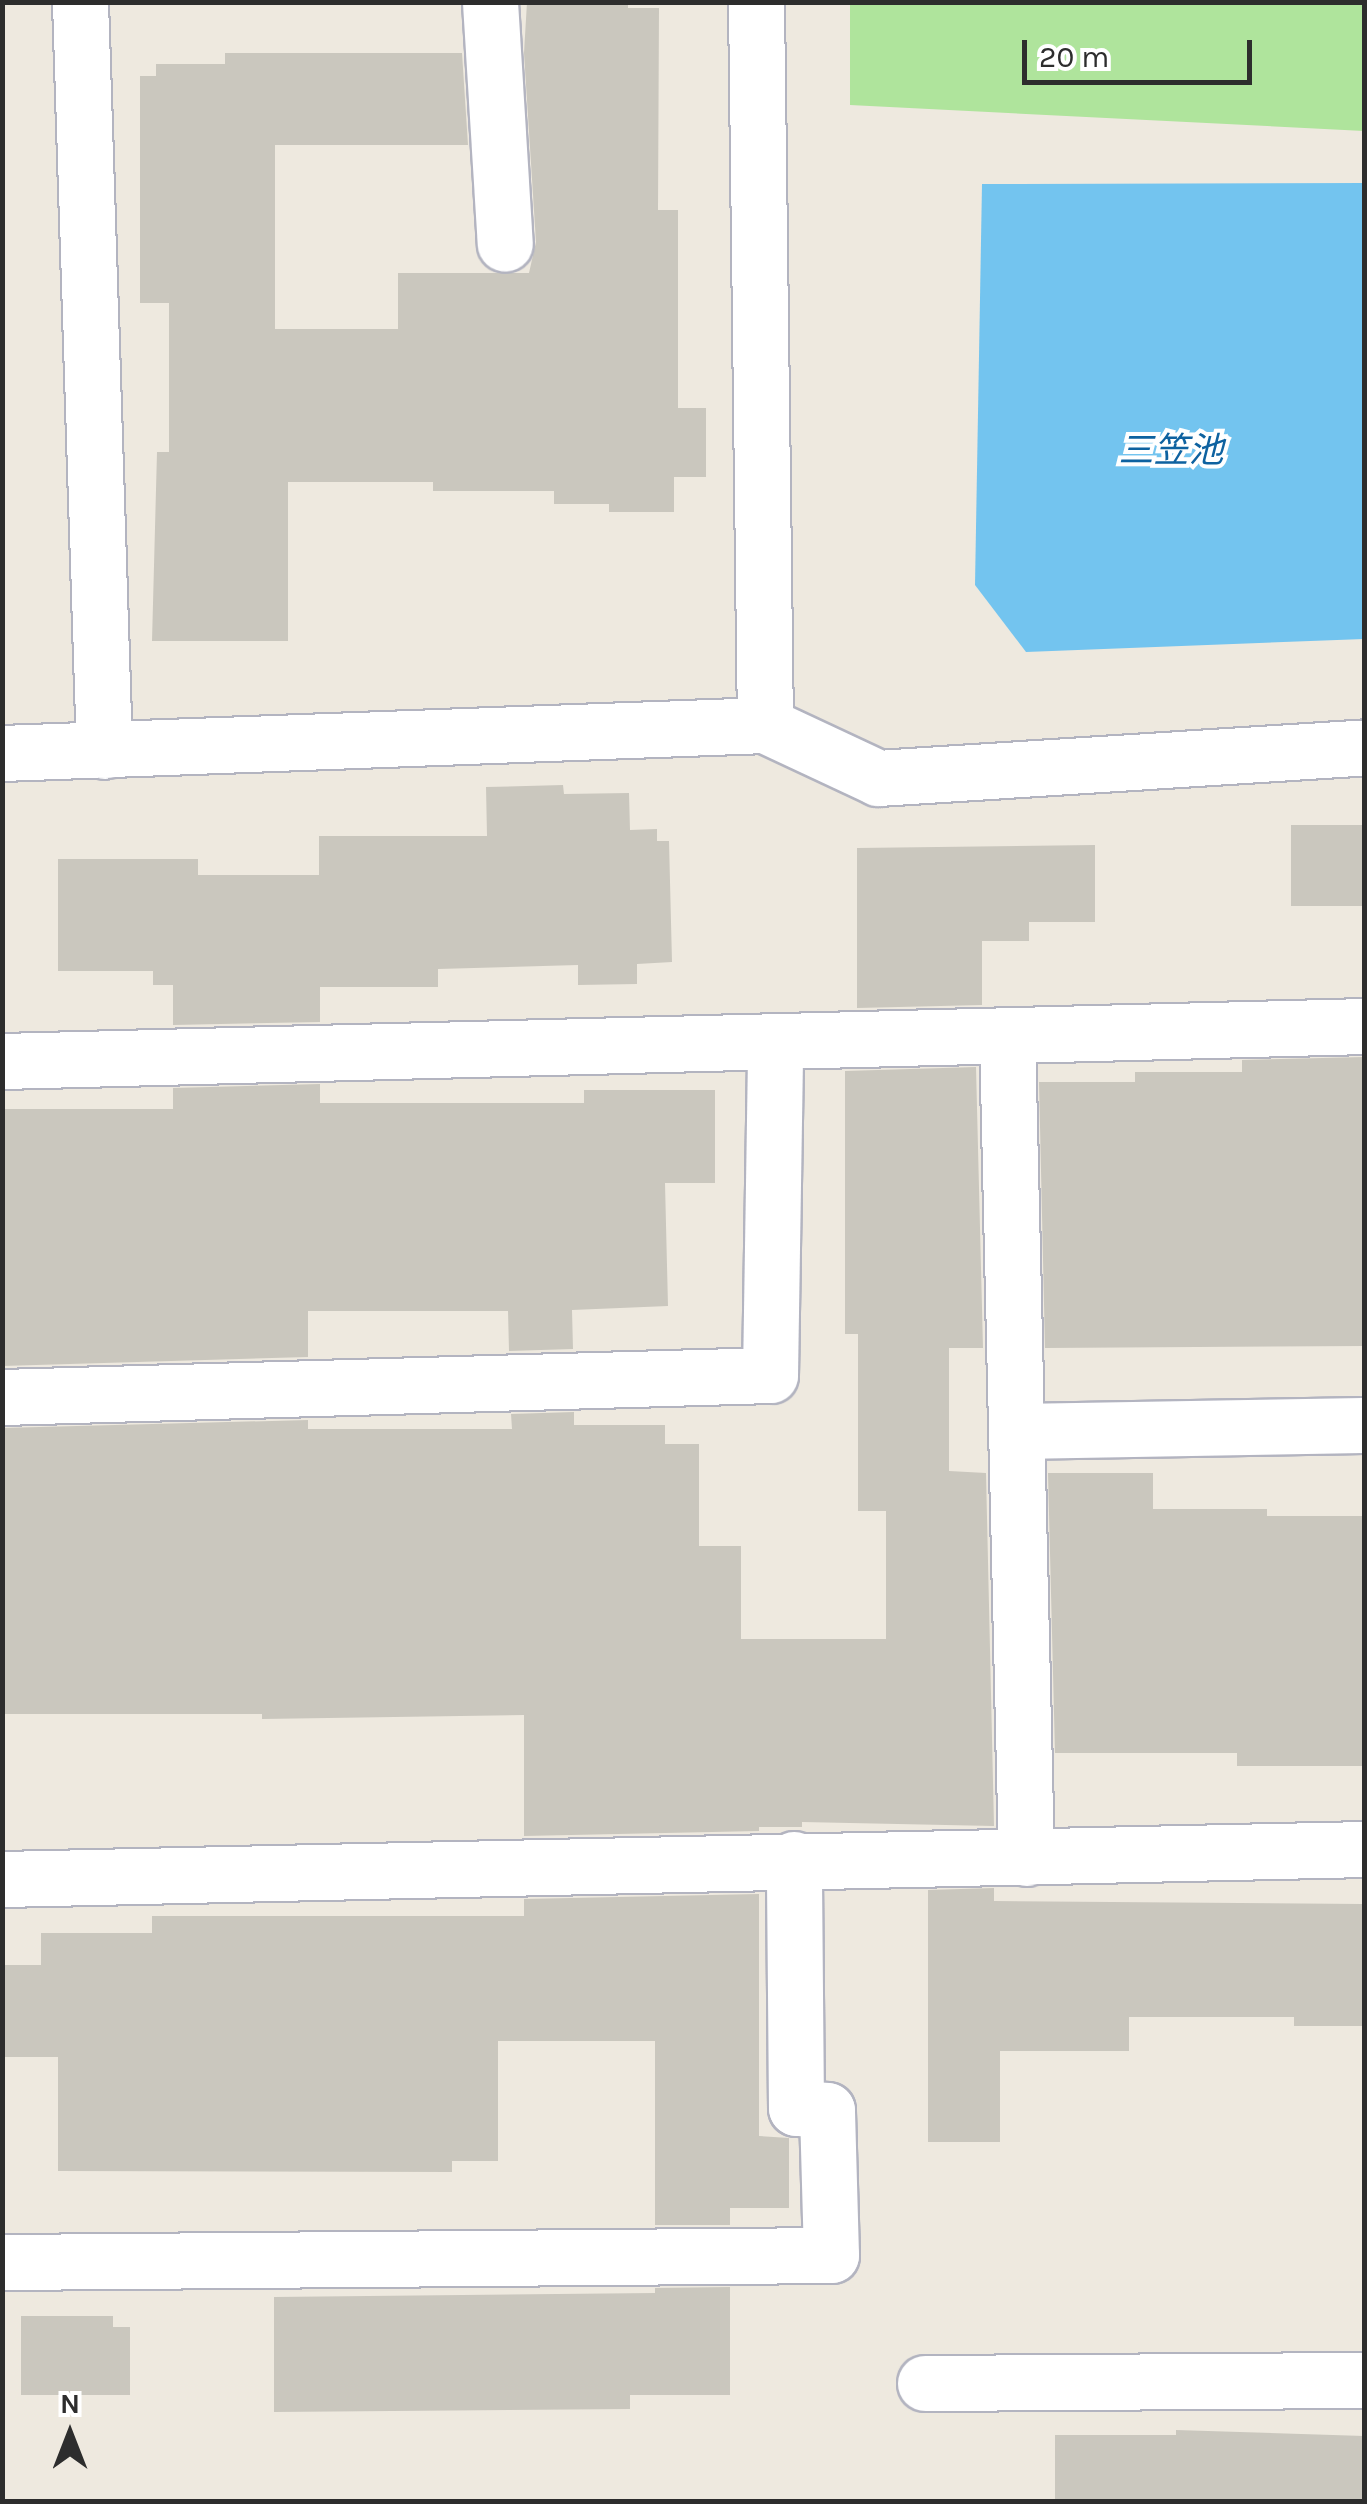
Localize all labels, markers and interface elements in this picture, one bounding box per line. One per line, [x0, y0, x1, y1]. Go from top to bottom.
scale bar [1027, 20, 1257, 82]
text: 20 m [1039, 39, 1109, 75]
water label: 三笠池 [1119, 430, 1223, 472]
north arrow [20, 2384, 120, 2484]
text: N [60, 2387, 80, 2420]

